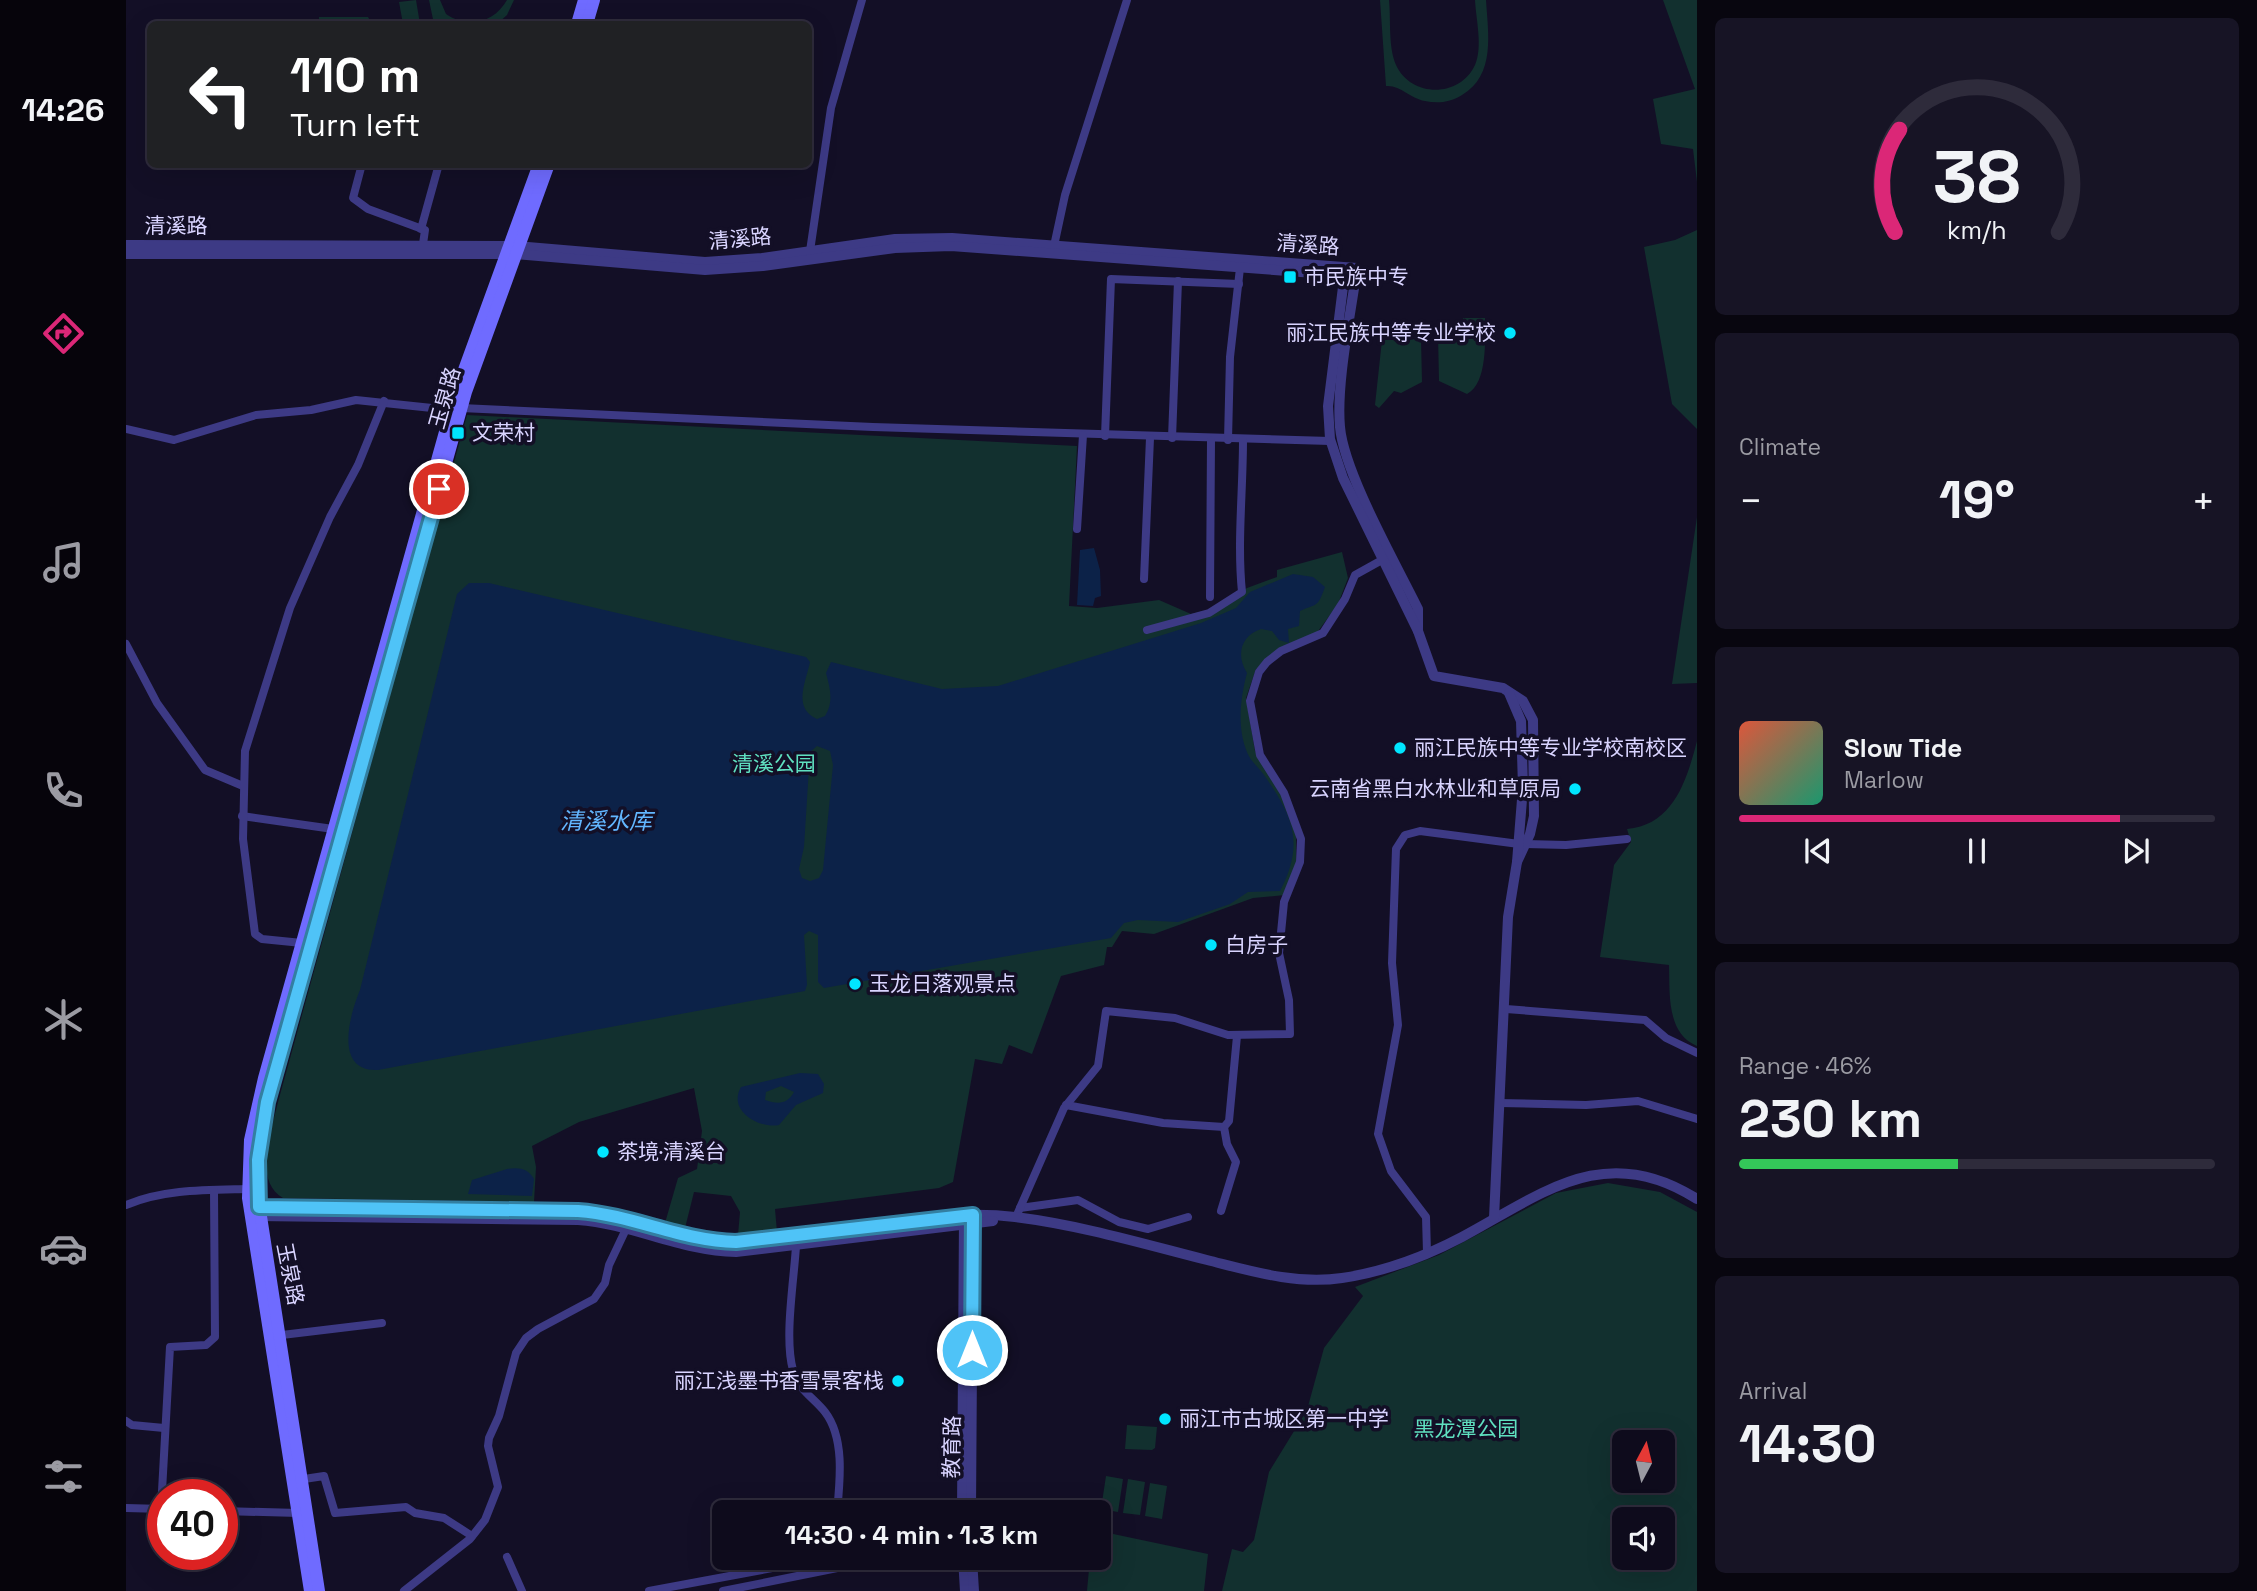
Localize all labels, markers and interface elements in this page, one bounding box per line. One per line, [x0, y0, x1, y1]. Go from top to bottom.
text: 110 m [290, 44, 420, 106]
icon: left [175, 49, 266, 140]
text: 14:26 [21, 90, 105, 130]
text: Turn left [290, 105, 420, 145]
text: 38 [1933, 131, 2021, 224]
street label: 清溪路 [145, 212, 208, 239]
text: km/h [1947, 214, 2007, 246]
street label: 清溪路 [707, 222, 773, 255]
street label: 清溪路 [1276, 229, 1340, 260]
place label: 市民族中专 [1304, 263, 1409, 290]
marker: 市民族中专 [1282, 269, 1298, 285]
icon: directions [39, 309, 88, 358]
place label: 丽江民族中等专业学校 [1286, 319, 1496, 346]
marker: 丽江民族中等专业学校 [1502, 325, 1518, 341]
street label: 玉泉路 [423, 364, 466, 432]
place label: 文荣村 [472, 419, 535, 446]
marker: 文荣村 [450, 425, 466, 441]
text: Climate [1739, 432, 1821, 462]
pin [409, 459, 469, 519]
text: 19° [1939, 467, 2015, 533]
icon: arrive [420, 470, 458, 508]
text: − [1739, 477, 1763, 525]
text: + [2191, 477, 2215, 525]
icon: music [39, 538, 88, 587]
text: Slow Tide [1844, 731, 1962, 765]
place label: 丽江民族中等专业学校南校区 [1414, 734, 1687, 761]
marker: 丽江民族中等专业学校南校区 [1392, 740, 1408, 756]
park label: 清溪公园 [732, 750, 816, 777]
text: Marlow [1844, 765, 1924, 795]
icon: phone [39, 766, 88, 815]
place label: 云南省黑白水林业和草原局 [1309, 775, 1561, 802]
marker: 云南省黑白水林业和草原局 [1567, 781, 1583, 797]
water label: 清溪水库 [560, 806, 656, 836]
icon: previous [1799, 832, 1837, 870]
icon: pause [1958, 832, 1996, 870]
icon: next [2117, 832, 2155, 870]
place label: 白房子 [1225, 931, 1288, 958]
marker: 白房子 [1203, 937, 1219, 953]
place label: 玉龙日落观景点 [869, 970, 1016, 997]
marker: 玉龙日落观景点 [847, 976, 863, 992]
icon: climate [39, 995, 88, 1044]
text: Range · 46% [1739, 1051, 1872, 1081]
text: 230 km [1739, 1086, 1922, 1152]
place label: 茶境·清溪台 [617, 1138, 726, 1165]
marker: 茶境·清溪台 [595, 1144, 611, 1160]
icon: car [39, 1224, 88, 1273]
street label: 玉泉路 [271, 1240, 310, 1307]
position arrow [935, 1313, 1009, 1387]
place label: 丽江浅墨书香雪景客栈 [674, 1367, 884, 1394]
marker: 丽江浅墨书香雪景客栈 [890, 1373, 906, 1389]
text: Arrival [1739, 1376, 1807, 1406]
place label: 丽江市古城区第一中学 [1179, 1405, 1389, 1432]
marker: 丽江市古城区第一中学 [1157, 1411, 1173, 1427]
text: 14:30 [1739, 1411, 1876, 1477]
street label: 教育路 [937, 1415, 966, 1479]
park label: 黑龙潭公园 [1414, 1415, 1519, 1442]
north arrow [1612, 1430, 1675, 1493]
map controls [1612, 1430, 1675, 1570]
icon: filters [39, 1452, 88, 1501]
speed limit sign: 40 [147, 1479, 238, 1570]
button: sound [1612, 1507, 1675, 1570]
text: 14:30 · 4 min · 1.3 km [785, 1518, 1038, 1552]

